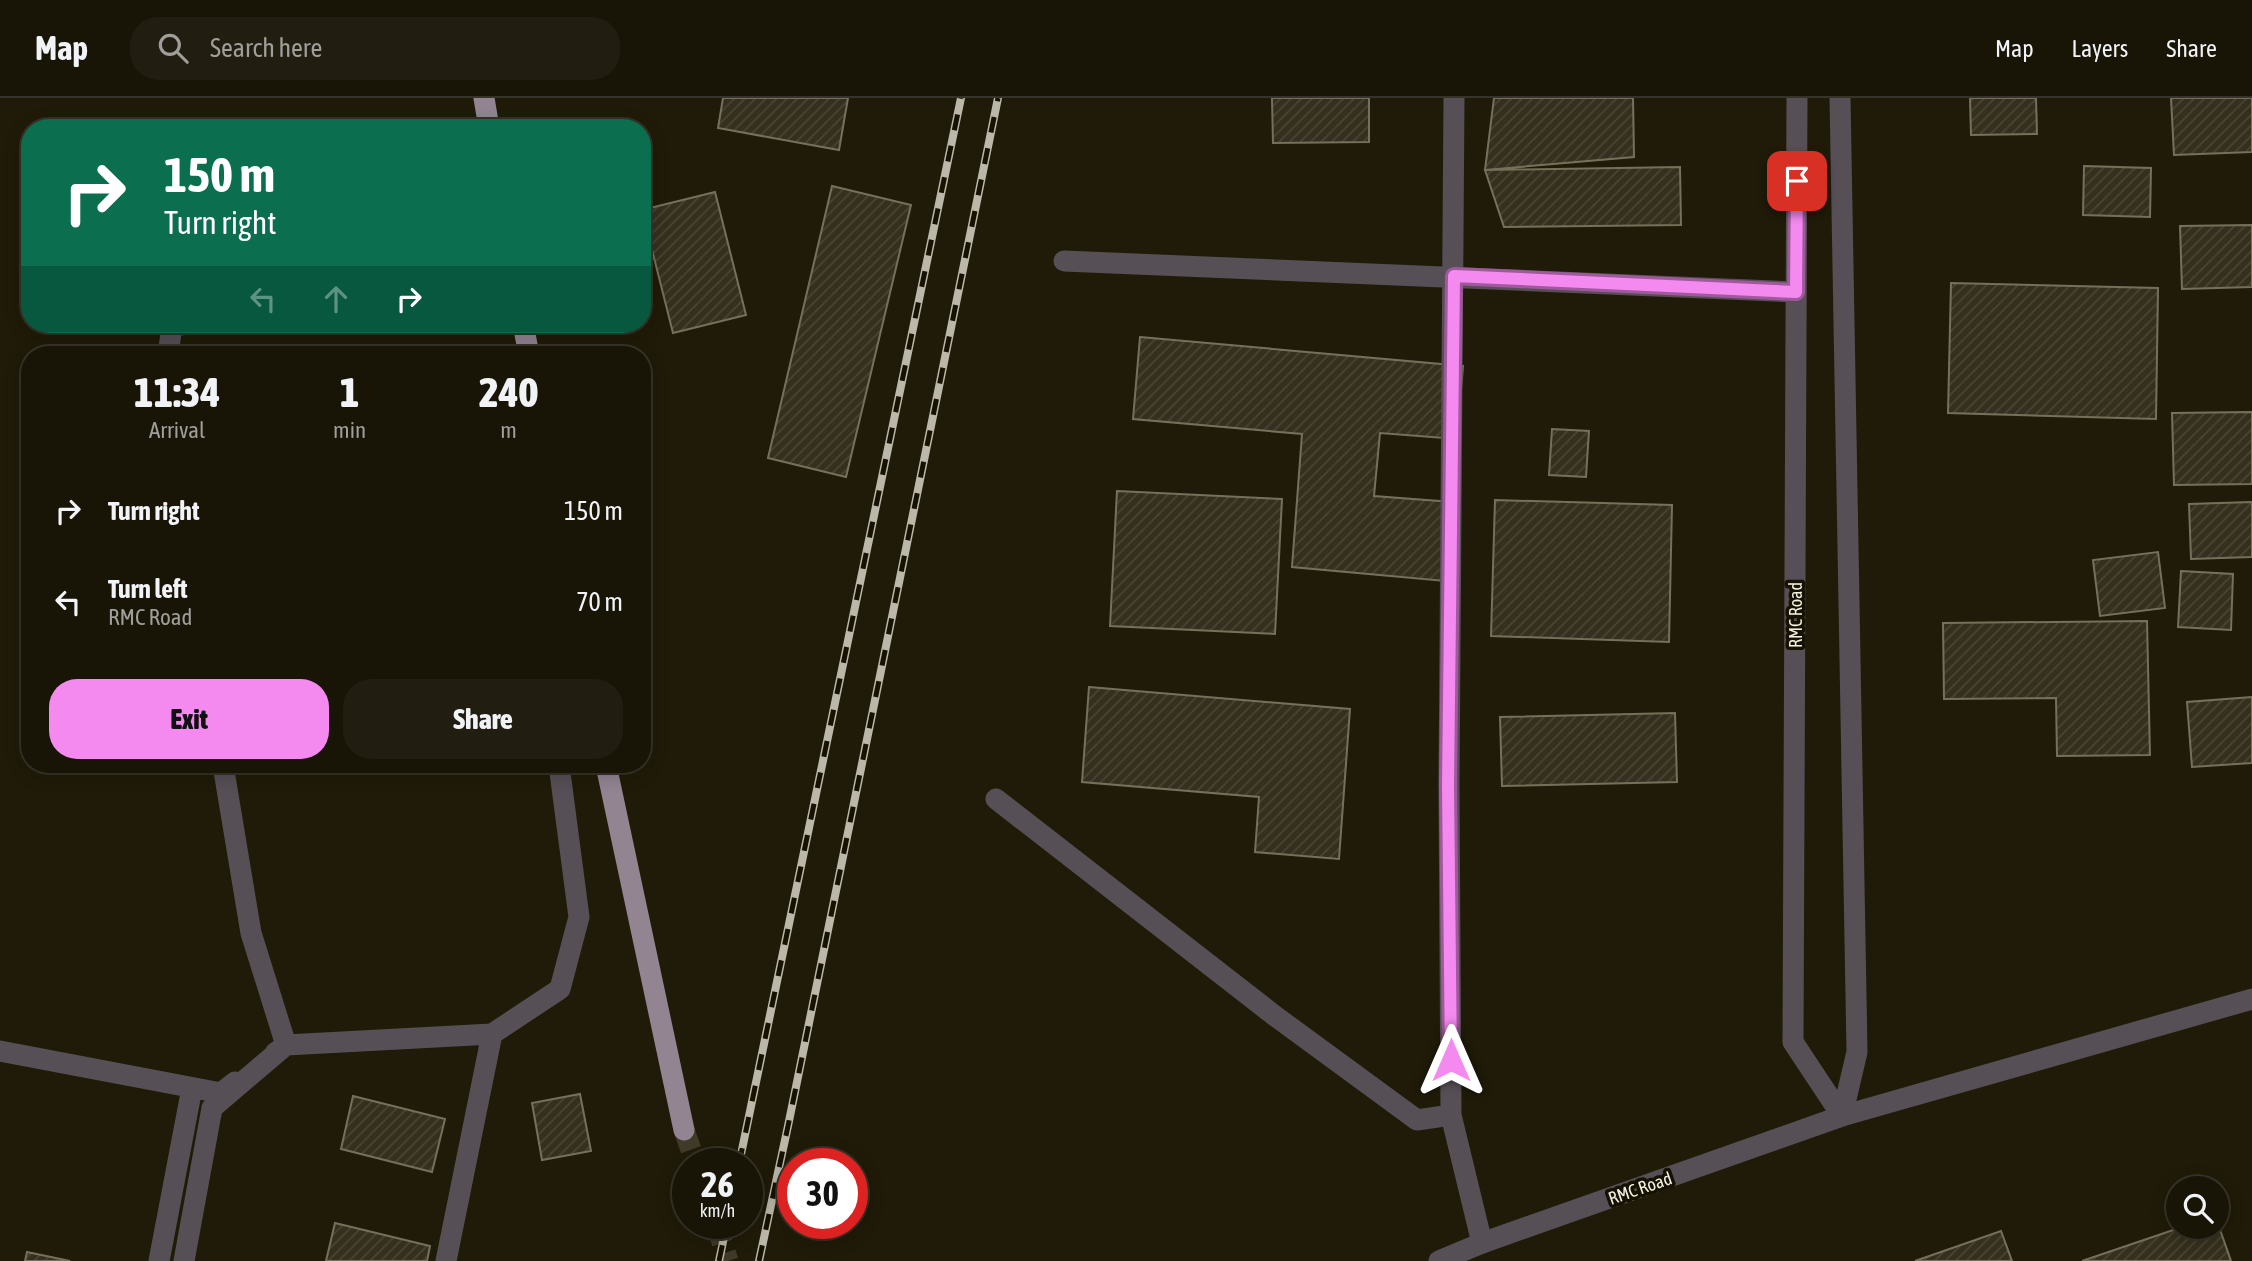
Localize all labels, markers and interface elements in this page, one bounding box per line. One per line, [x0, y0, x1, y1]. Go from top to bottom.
search box [130, 17, 620, 80]
text: Map [35, 29, 88, 67]
icon: search [154, 29, 192, 67]
text: Search here [210, 33, 322, 63]
text: Map [1995, 35, 2034, 62]
text: Layers [2072, 35, 2128, 62]
text: Share [2166, 35, 2217, 62]
text: 150 m [164, 146, 275, 202]
icon: right [49, 147, 140, 238]
pin [1767, 151, 1827, 211]
icon: arrive [1778, 162, 1816, 200]
text: Turn right [164, 204, 277, 241]
icon: left [244, 280, 282, 318]
icon: ahead [317, 280, 355, 318]
icon: right [390, 280, 428, 318]
text: 11:34 [134, 368, 220, 416]
text: 1 [340, 368, 359, 416]
text: 240 [479, 368, 538, 416]
text: Arrival [149, 417, 205, 443]
text: min [333, 417, 366, 443]
text: m [500, 417, 517, 443]
icon: right [49, 492, 87, 530]
text: Turn right [108, 496, 199, 526]
text: 150 m [564, 496, 623, 526]
text: Turn left [108, 574, 188, 604]
street label: RMC Road [1785, 582, 1806, 648]
icon: left [49, 583, 87, 621]
text: 70 m [576, 587, 623, 617]
text: RMC Road [108, 604, 192, 630]
button: Exit [49, 679, 329, 759]
button: Share [343, 679, 623, 759]
position arrow [1414, 1023, 1488, 1097]
speed limit sign: 30 [777, 1148, 868, 1239]
text: 26 [701, 1164, 734, 1204]
street label: RMC Road [1605, 1167, 1675, 1209]
map controls [2166, 1176, 2229, 1239]
button: search [2166, 1176, 2229, 1239]
text: km/h [700, 1200, 735, 1221]

